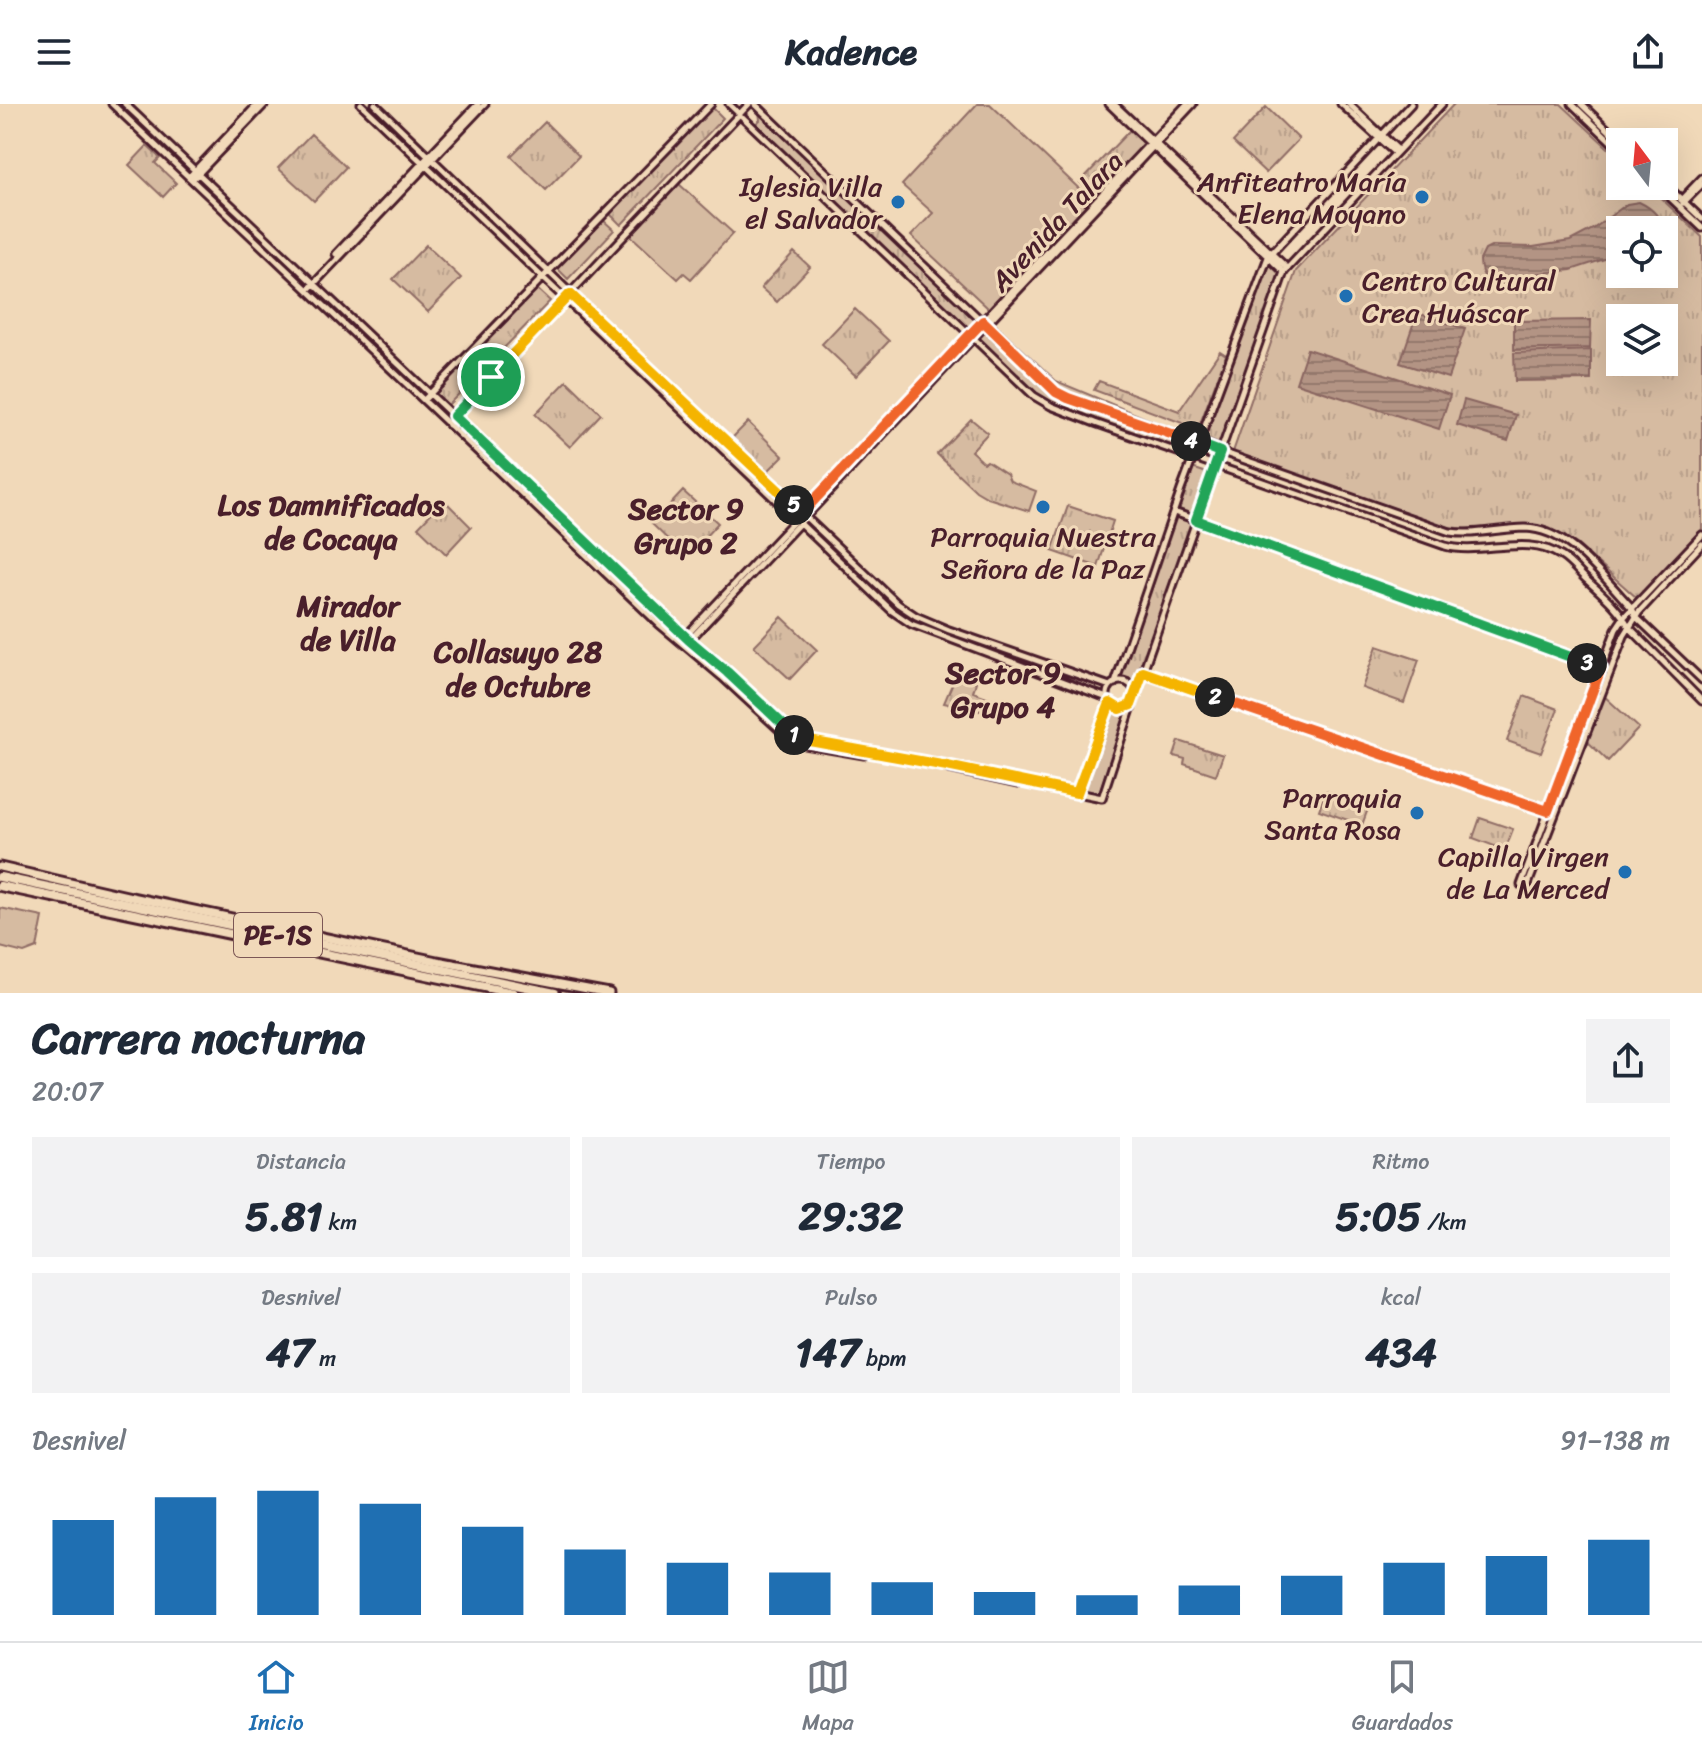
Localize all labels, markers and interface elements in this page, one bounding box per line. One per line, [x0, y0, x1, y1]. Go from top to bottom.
text: Kadence [785, 20, 917, 84]
icon: menu [32, 30, 76, 74]
icon: share [1626, 30, 1670, 74]
north arrow [1606, 128, 1678, 200]
map controls [1606, 128, 1678, 376]
street label: Avenida Talara [977, 139, 1135, 304]
place label: Anfiteatro María Elena Moyano [1196, 157, 1407, 238]
place label: Iglesia Villa el Salvador [738, 162, 884, 243]
marker: Anfiteatro María Elena Moyano [1413, 188, 1431, 206]
marker: Iglesia Villa el Salvador [889, 193, 907, 211]
button: locate [1606, 216, 1678, 288]
place label: Centro Cultural Crea Huáscar [1362, 256, 1556, 337]
marker: Centro Cultural Crea Huáscar [1337, 287, 1355, 305]
button: layers [1606, 304, 1678, 376]
pin [457, 343, 525, 411]
icon: arrive [469, 355, 513, 399]
pin: 4 [1171, 421, 1211, 461]
text: 4 [1184, 421, 1198, 460]
district label: Los Damnificados de Cocaya [218, 478, 445, 566]
district label: Sector 9 Grupo 2 [627, 482, 744, 570]
pin: 5 [774, 485, 814, 525]
text: 5 [787, 485, 801, 524]
marker: Parroquia Nuestra Señora de la Paz [1034, 498, 1052, 516]
place label: Parroquia Nuestra Señora de la Paz [930, 512, 1157, 593]
district label: Mirador de Villa [295, 579, 401, 667]
district label: Collasuyo 28 de Octubre [433, 625, 602, 713]
pin: 3 [1567, 643, 1607, 683]
text: 3 [1581, 643, 1593, 682]
district label: Sector 9 Grupo 4 [944, 646, 1061, 734]
pin: 2 [1195, 677, 1235, 717]
text: 2 [1209, 677, 1221, 716]
pin: 1 [774, 715, 814, 755]
text: 1 [789, 715, 799, 754]
place label: Parroquia Santa Rosa [1264, 773, 1402, 854]
marker: Parroquia Santa Rosa [1408, 804, 1426, 822]
place label: Capilla Virgen de La Merced [1438, 832, 1611, 913]
marker: Capilla Virgen de La Merced [1616, 863, 1634, 881]
road number: PE-1S [234, 913, 322, 957]
text: Carrera nocturna [32, 999, 365, 1077]
button: share [1586, 1019, 1670, 1103]
text: 20:07 [32, 1068, 103, 1114]
text: Distancia [256, 1142, 346, 1181]
text: Tiempo [816, 1142, 886, 1181]
text: Ritmo [1372, 1142, 1430, 1181]
text: 5.81 [245, 1181, 323, 1252]
text: 29:32 [799, 1181, 903, 1252]
text: 5:05 [1335, 1181, 1422, 1252]
text: km [323, 1203, 357, 1242]
text: /km [1422, 1203, 1467, 1242]
text: Desnivel [261, 1278, 341, 1317]
text: Pulso [825, 1278, 877, 1317]
text: kcal [1381, 1278, 1421, 1317]
text: 47 [266, 1317, 314, 1388]
text: 147 [795, 1317, 860, 1388]
text: 434 [1365, 1317, 1437, 1388]
text: m [314, 1339, 336, 1378]
text: bpm [860, 1339, 907, 1378]
text: Desnivel [32, 1417, 126, 1463]
text: 91–138 m [1560, 1417, 1670, 1463]
tab: Inicio [249, 1655, 304, 1742]
tab: Mapa [802, 1655, 854, 1742]
tab: Guardados [1352, 1655, 1453, 1742]

